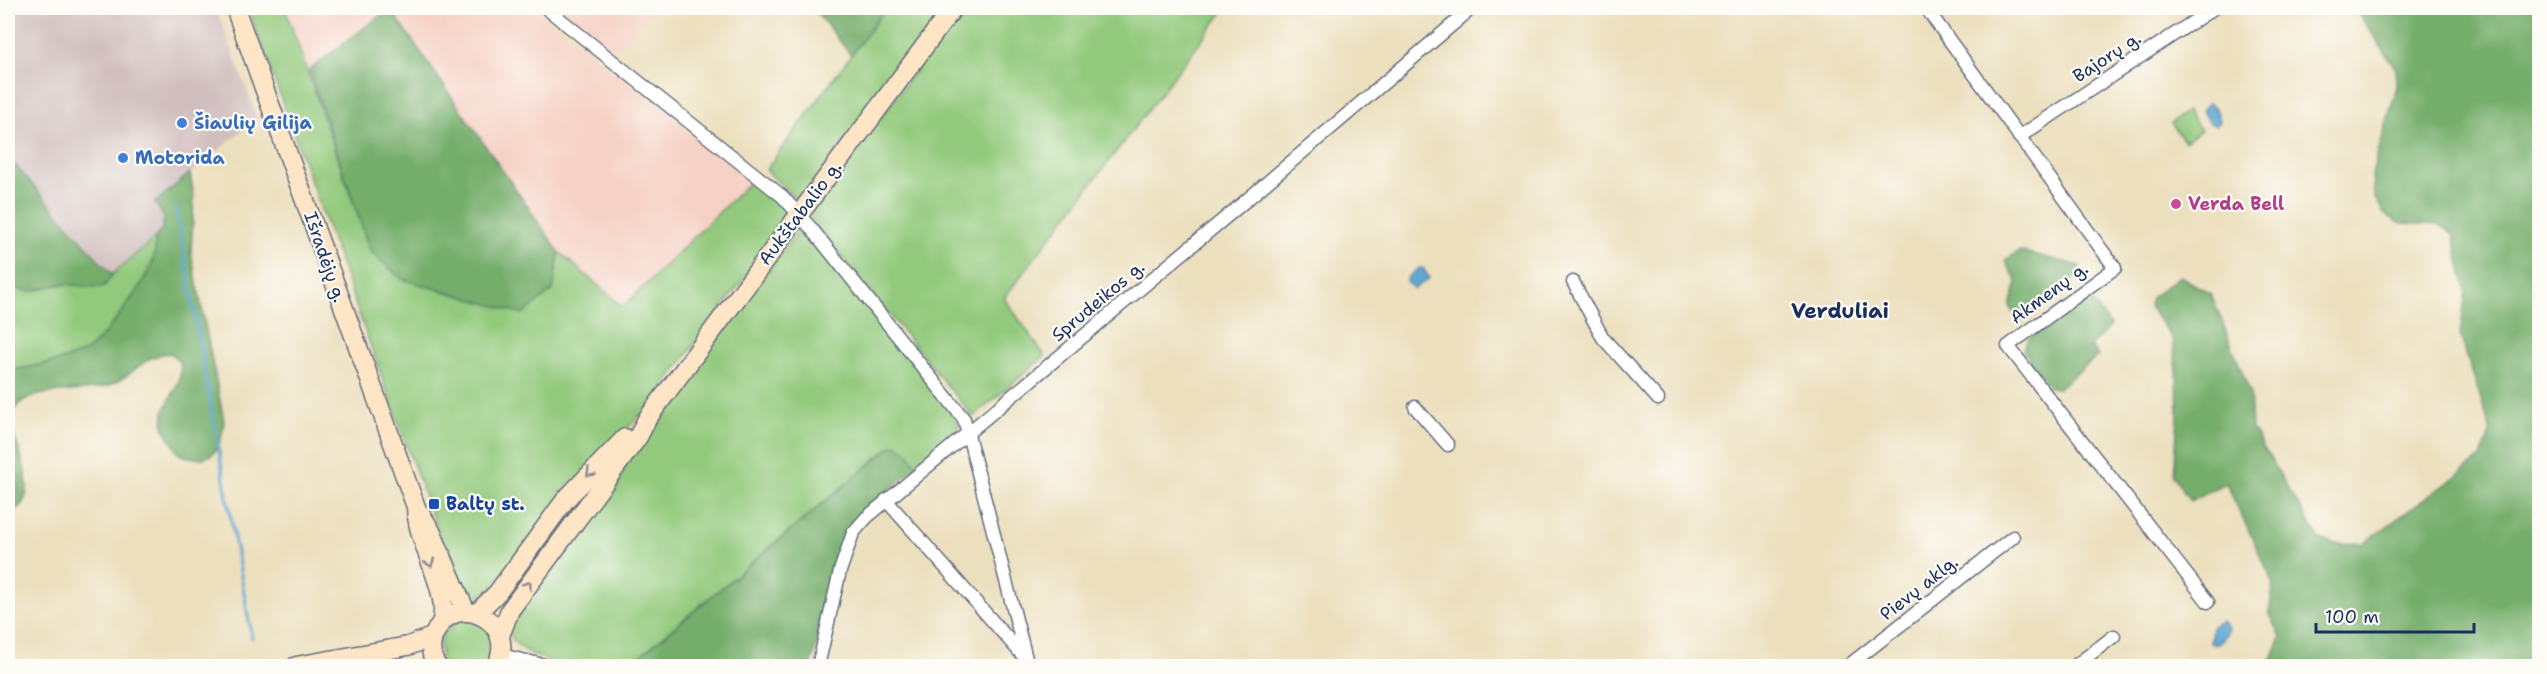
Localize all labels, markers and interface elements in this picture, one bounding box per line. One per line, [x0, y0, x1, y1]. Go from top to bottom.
street label: Bajorų g. [2068, 26, 2146, 88]
place label: Šiaulių Gilija [194, 111, 312, 135]
marker: Šiaulių Gilija [175, 116, 189, 130]
place label: Motorida [135, 146, 226, 170]
marker: Motorida [116, 151, 130, 165]
street label: Aukštabalio g. [753, 156, 847, 270]
place label: Verda Bell [2188, 192, 2284, 216]
marker: Verda Bell [2169, 197, 2183, 211]
street label: Išradėjų g. [298, 208, 352, 306]
street label: Sprudeikos g. [1046, 255, 1150, 347]
street label: Akmenų g. [2005, 256, 2093, 330]
district label: Verduliai [1791, 297, 1889, 325]
one-way arrow [587, 465, 598, 476]
place label: Baltų st. [446, 492, 525, 516]
marker: Baltų st. [427, 497, 441, 511]
street label: Pievų aklg. [1875, 550, 1963, 626]
one-way arrow [422, 558, 435, 568]
one-way arrow [521, 581, 532, 592]
scale bar [2316, 596, 2474, 634]
text: 100 m [2325, 605, 2379, 629]

